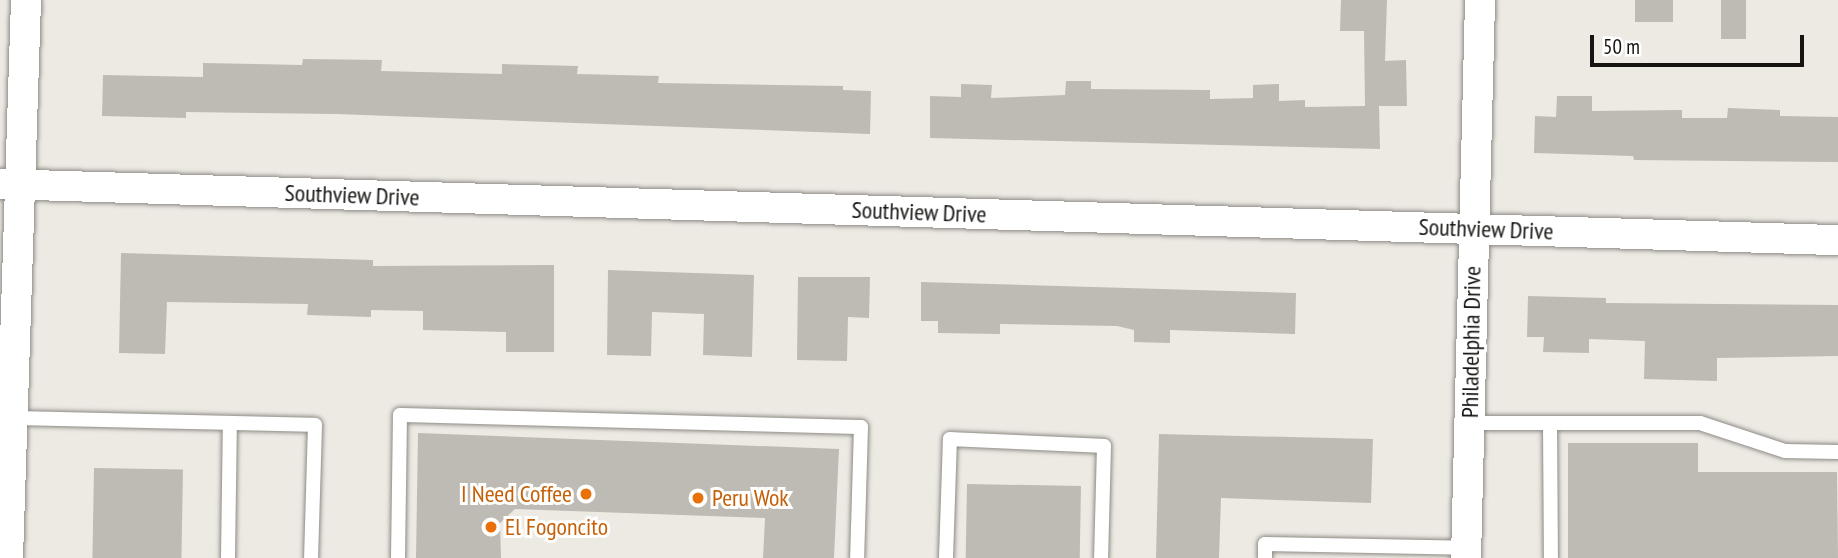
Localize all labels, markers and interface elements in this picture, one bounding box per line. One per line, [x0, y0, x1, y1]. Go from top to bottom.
scale bar [1593, 21, 1806, 65]
text: 50 m [1603, 33, 1640, 60]
street label: Southview Drive [284, 178, 420, 212]
street label: Southview Drive [851, 195, 987, 229]
street label: Southview Drive [1418, 212, 1554, 246]
street label: Philadelphia Drive [1455, 266, 1487, 418]
place label: I Need Coffee [461, 480, 572, 508]
place label: Peru Wok [712, 484, 789, 512]
marker: I Need Coffee [578, 486, 594, 502]
marker: Peru Wok [690, 490, 706, 506]
place label: El Fogoncito [505, 513, 608, 541]
marker: El Fogoncito [483, 519, 499, 535]

